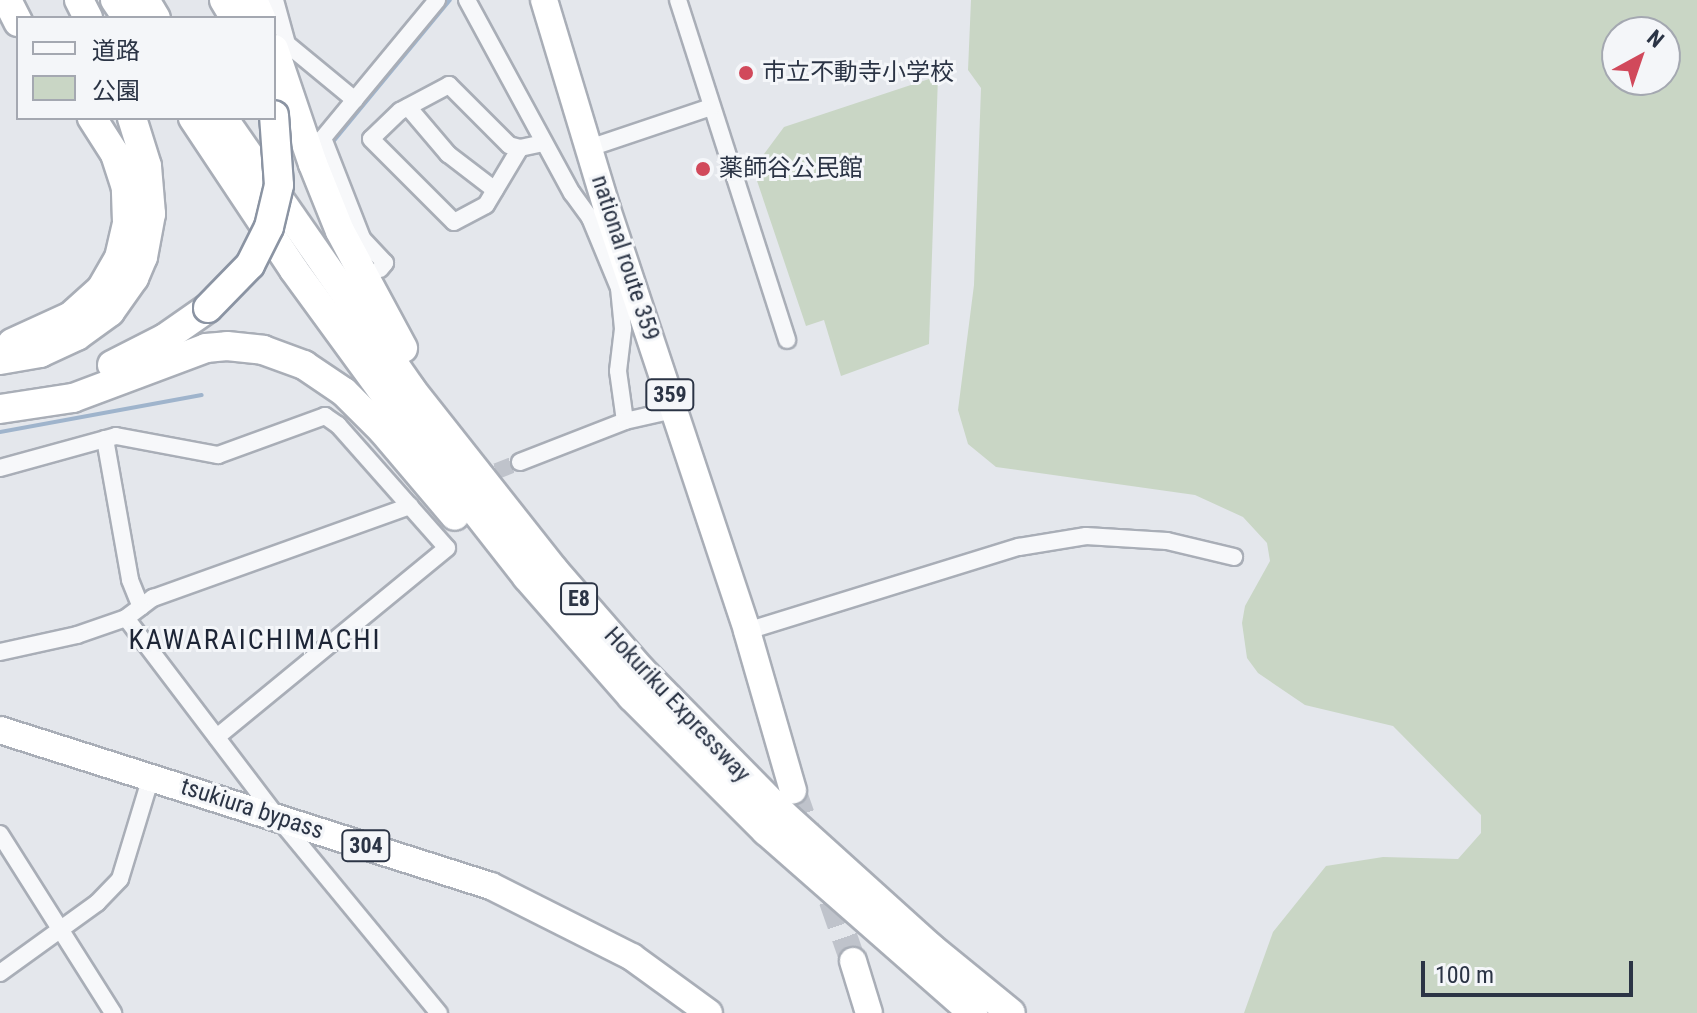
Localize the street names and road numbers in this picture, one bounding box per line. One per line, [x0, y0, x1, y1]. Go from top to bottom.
street label: national route 359 [585, 172, 665, 344]
road number: 359 [644, 377, 696, 413]
road number: E8 [559, 581, 599, 617]
street label: Hokuriku Expressway [598, 621, 756, 789]
street label: tsukiura bypass [177, 772, 327, 846]
road number: 304 [340, 828, 392, 864]

